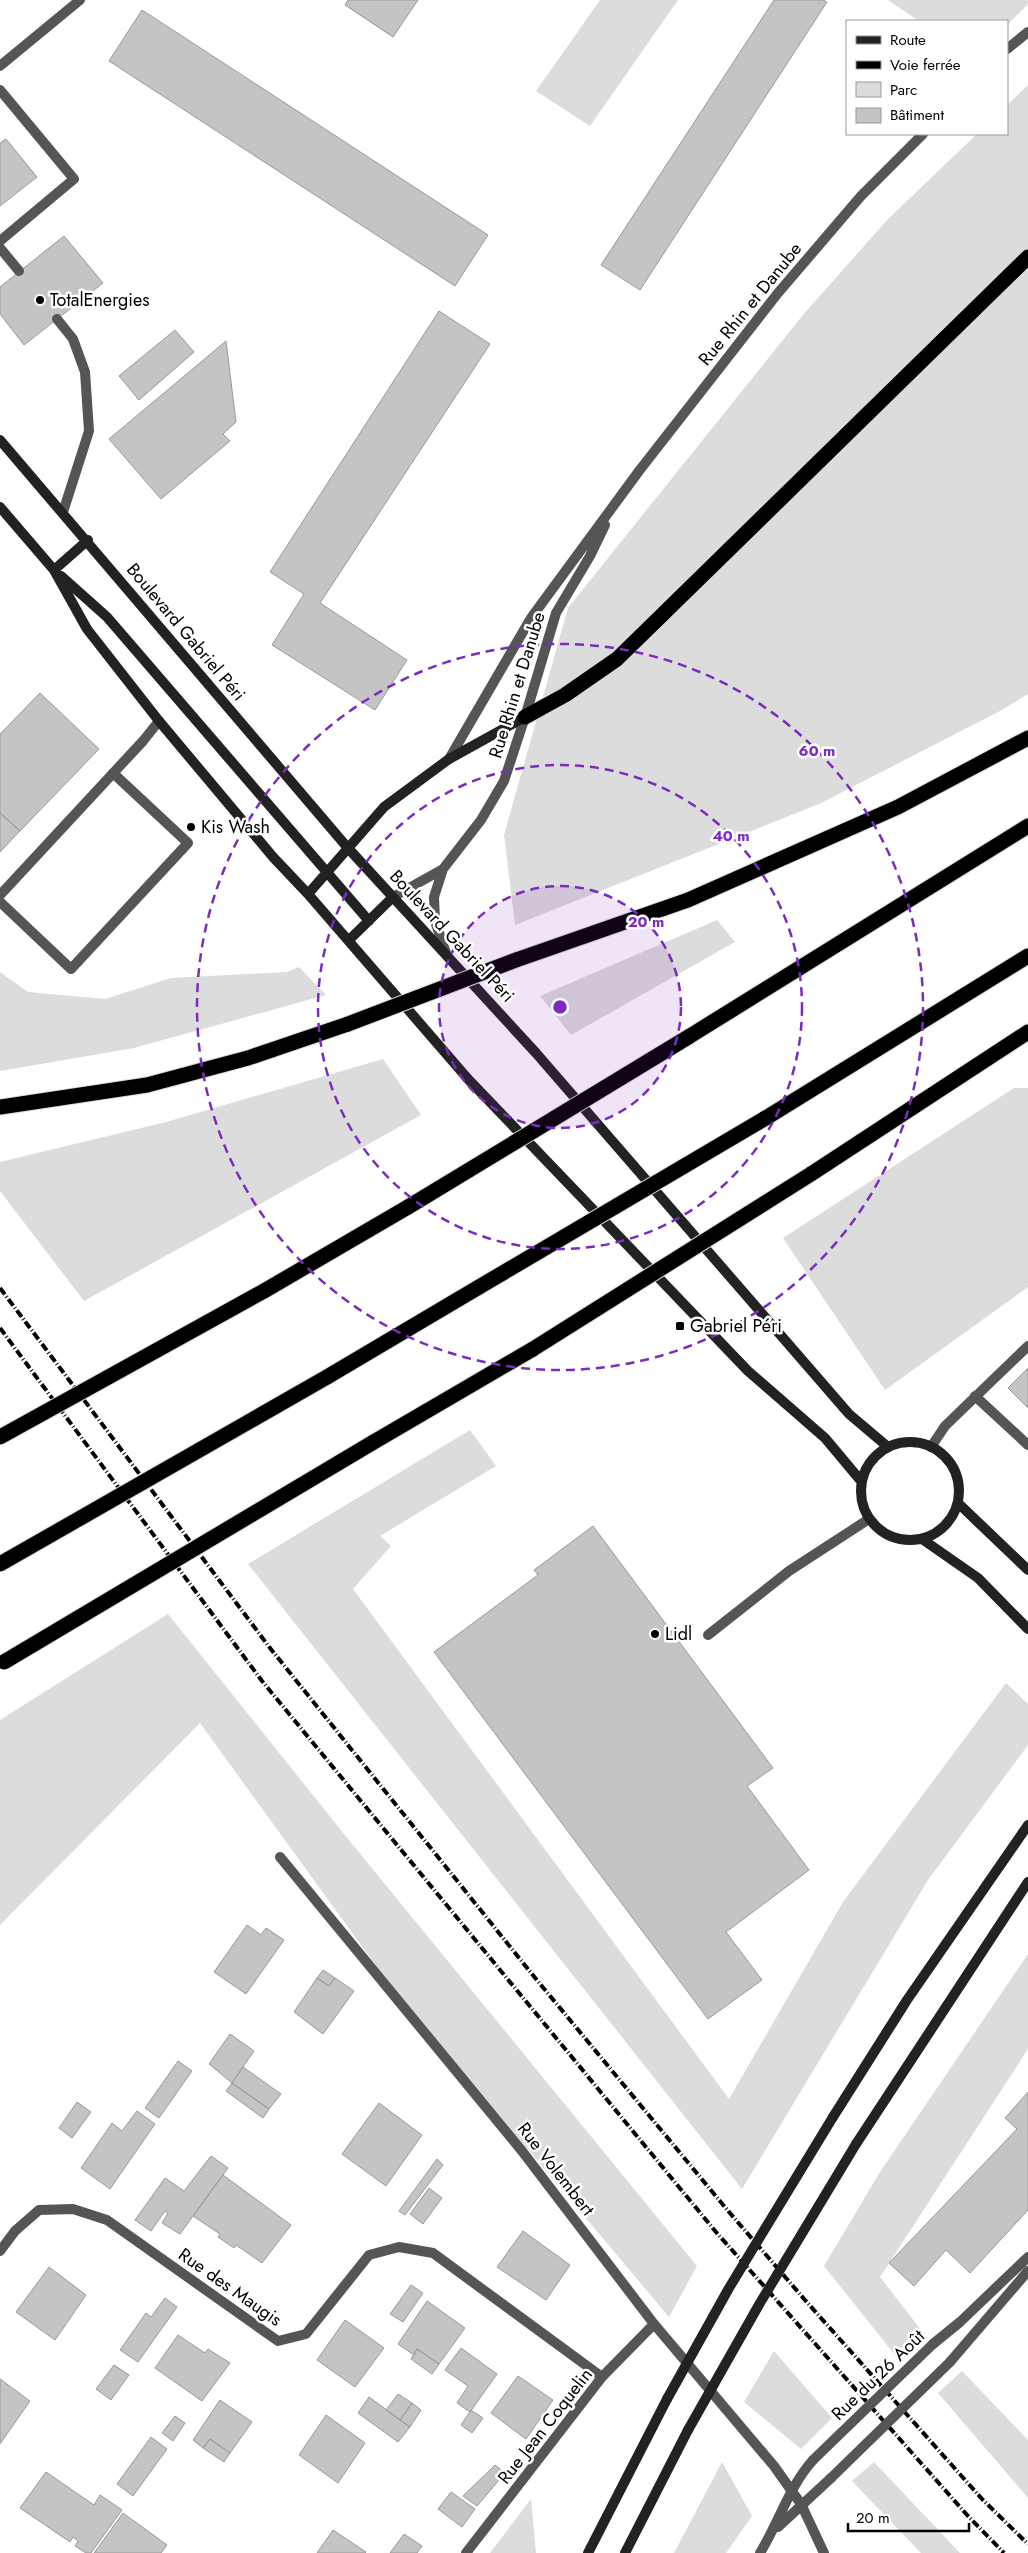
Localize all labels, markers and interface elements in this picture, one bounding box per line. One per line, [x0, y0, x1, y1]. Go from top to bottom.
legend [846, 20, 1008, 135]
text: Route [890, 29, 926, 51]
text: Voie ferrée [890, 54, 961, 76]
text: Parc [890, 79, 917, 101]
text: Bâtiment [890, 104, 944, 126]
street label: Rue Rhin et Danube [692, 237, 808, 371]
place label: TotalEnergies [50, 287, 150, 313]
marker: TotalEnergies [34, 294, 46, 306]
street label: Boulevard Gabriel Péri [120, 557, 252, 707]
street label: Rue Rhin et Danube [482, 609, 552, 761]
text: 60 m [799, 740, 835, 762]
place label: Kis Wash [201, 814, 270, 840]
marker: Kis Wash [185, 821, 197, 833]
text: 40 m [712, 825, 750, 847]
street label: Boulevard Gabriel Péri [384, 864, 520, 1008]
text: 20 m [628, 911, 664, 933]
centre of rings [551, 998, 569, 1016]
place label: Gabriel Péri [690, 1313, 782, 1339]
marker: Gabriel Péri [674, 1320, 686, 1332]
place label: Lidl [665, 1621, 692, 1647]
marker: Lidl [649, 1628, 661, 1640]
street label: Rue Volembert [511, 2117, 601, 2222]
street label: Rue des Maugis [173, 2242, 287, 2332]
street label: Rue du 26 Août [826, 2323, 931, 2426]
street label: Rue Jean Coquelin [491, 2363, 599, 2489]
scale bar [848, 2500, 969, 2532]
text: 20 m [856, 2507, 890, 2529]

